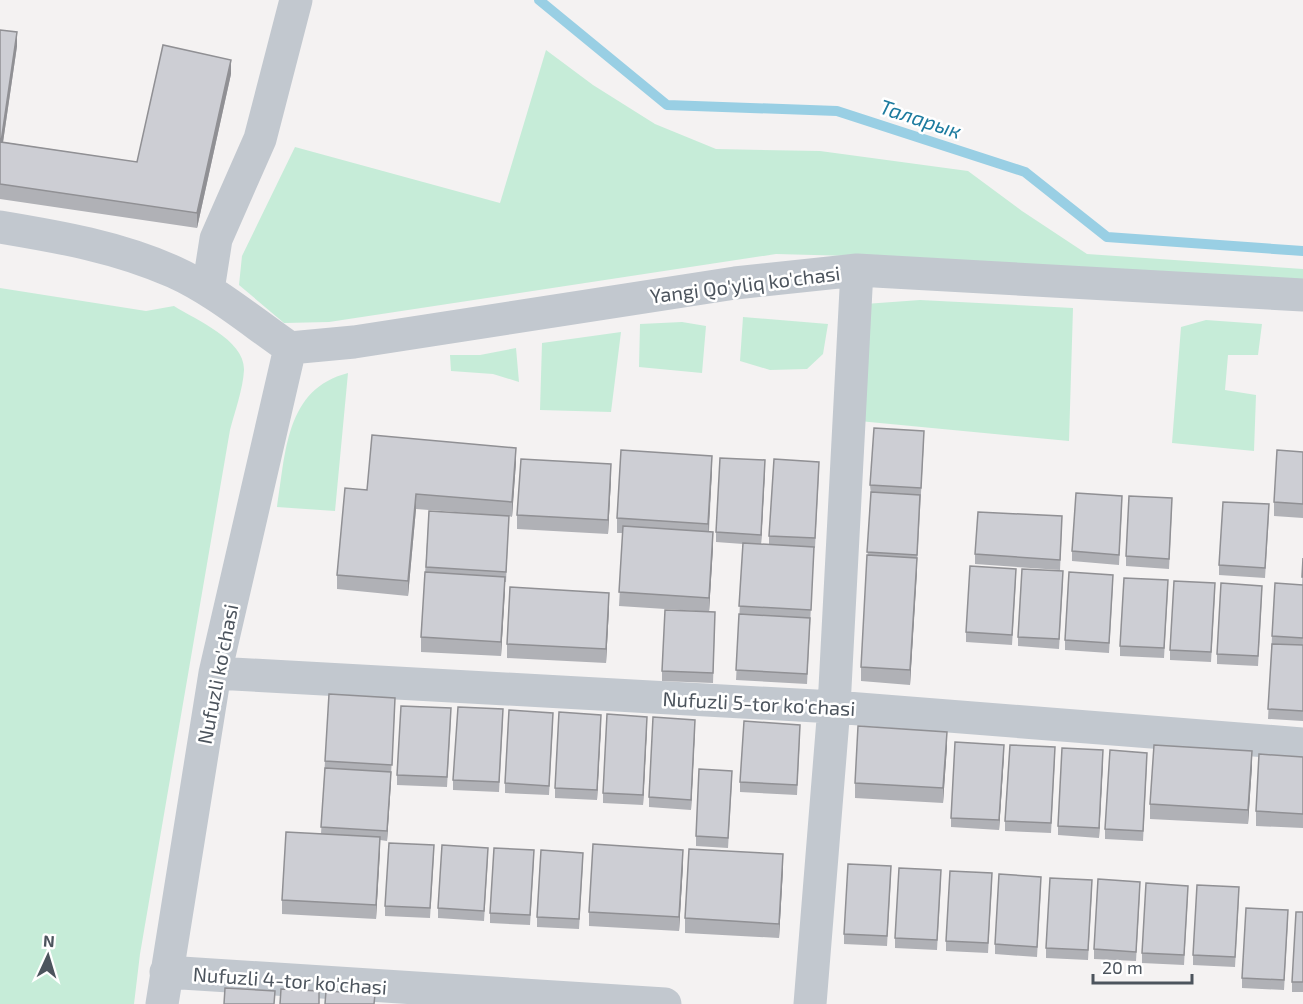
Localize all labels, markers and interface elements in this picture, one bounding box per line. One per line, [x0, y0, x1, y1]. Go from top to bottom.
water label: Таларык [877, 93, 965, 143]
street label: Yangi Qo'yliq ko'chasi [648, 260, 842, 308]
street label: Nufuzli ko'chasi [192, 602, 242, 746]
street label: Nufuzli 5-tor ko'chasi [662, 686, 856, 720]
north arrow [18, 926, 78, 986]
text: N [43, 931, 56, 950]
scale bar [1093, 947, 1192, 985]
text: 20 m [1102, 956, 1143, 978]
street label: Nufuzli 4-tor ko'chasi [192, 961, 388, 999]

